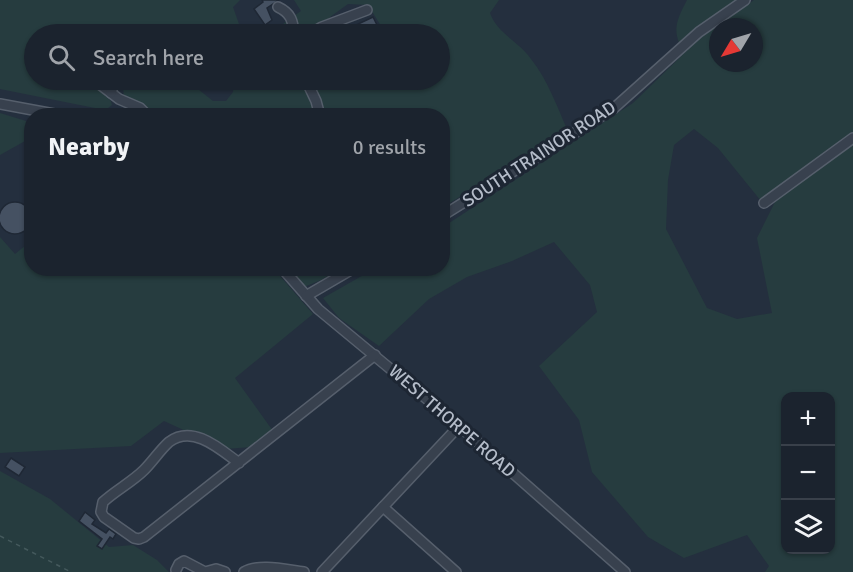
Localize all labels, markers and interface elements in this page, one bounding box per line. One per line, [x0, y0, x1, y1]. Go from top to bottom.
north arrow [709, 18, 763, 72]
search box [24, 24, 450, 90]
icon: search [45, 41, 78, 74]
text: Search here [93, 44, 204, 71]
street label: SOUTH TRAINOR ROAD [458, 96, 620, 212]
text: Nearby [48, 131, 129, 163]
text: 0 results [353, 135, 426, 160]
street label: WEST THORPE ROAD [384, 360, 520, 482]
map controls [781, 392, 835, 554]
button: + [781, 392, 835, 446]
button: − [781, 446, 835, 500]
button: layers [781, 500, 835, 554]

